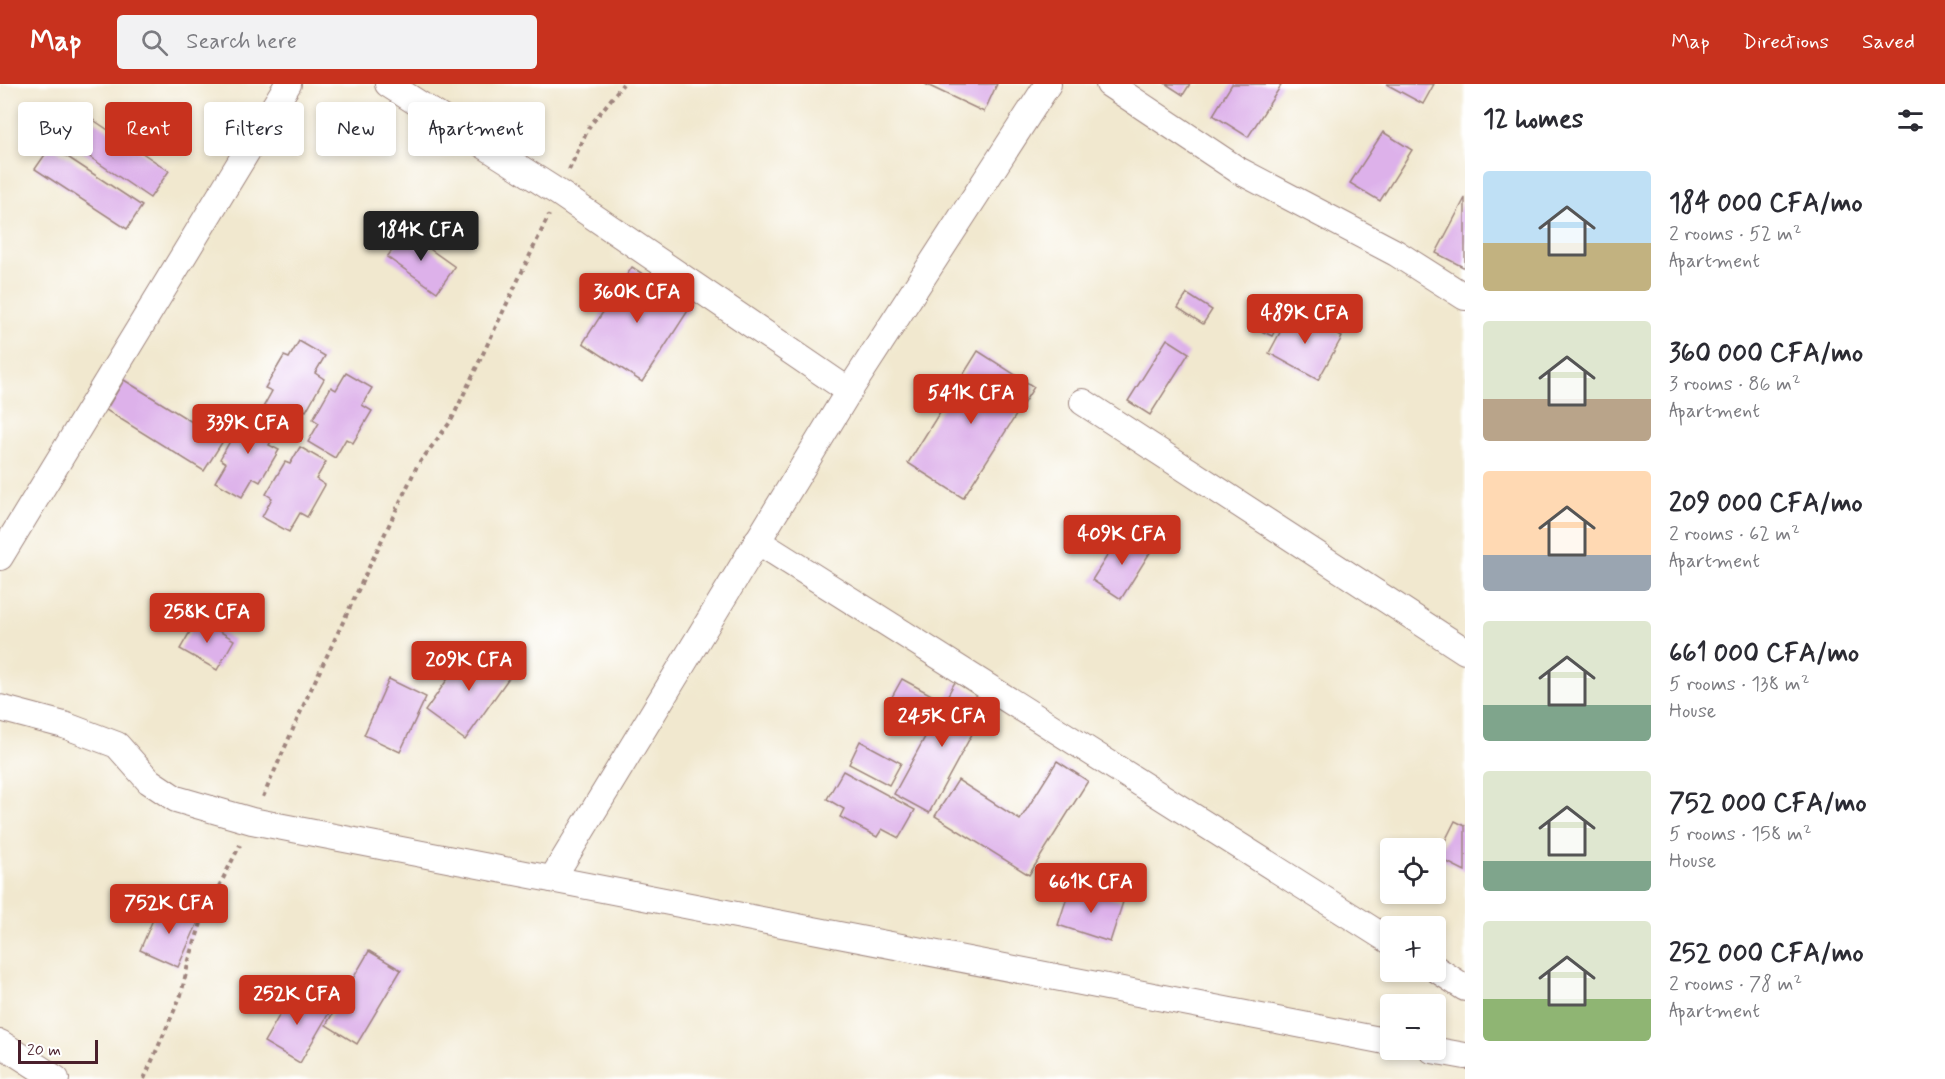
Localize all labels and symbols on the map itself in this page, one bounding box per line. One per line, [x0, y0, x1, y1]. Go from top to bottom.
pin: 184K CFA [359, 211, 483, 262]
pin: 360K CFA [575, 273, 699, 324]
pin: 489K CFA [1243, 294, 1367, 345]
pin: 541K CFA [909, 374, 1033, 425]
pin: 339K CFA [186, 404, 310, 455]
pin: 409K CFA [1060, 515, 1184, 566]
pin: 258K CFA [145, 593, 269, 644]
pin: 209K CFA [407, 641, 531, 692]
pin: 245K CFA [880, 697, 1004, 748]
pin: 661K CFA [1029, 863, 1153, 914]
pin: 752K CFA [107, 884, 231, 935]
pin: 252K CFA [235, 975, 359, 1026]
scale bar [18, 1037, 98, 1064]

